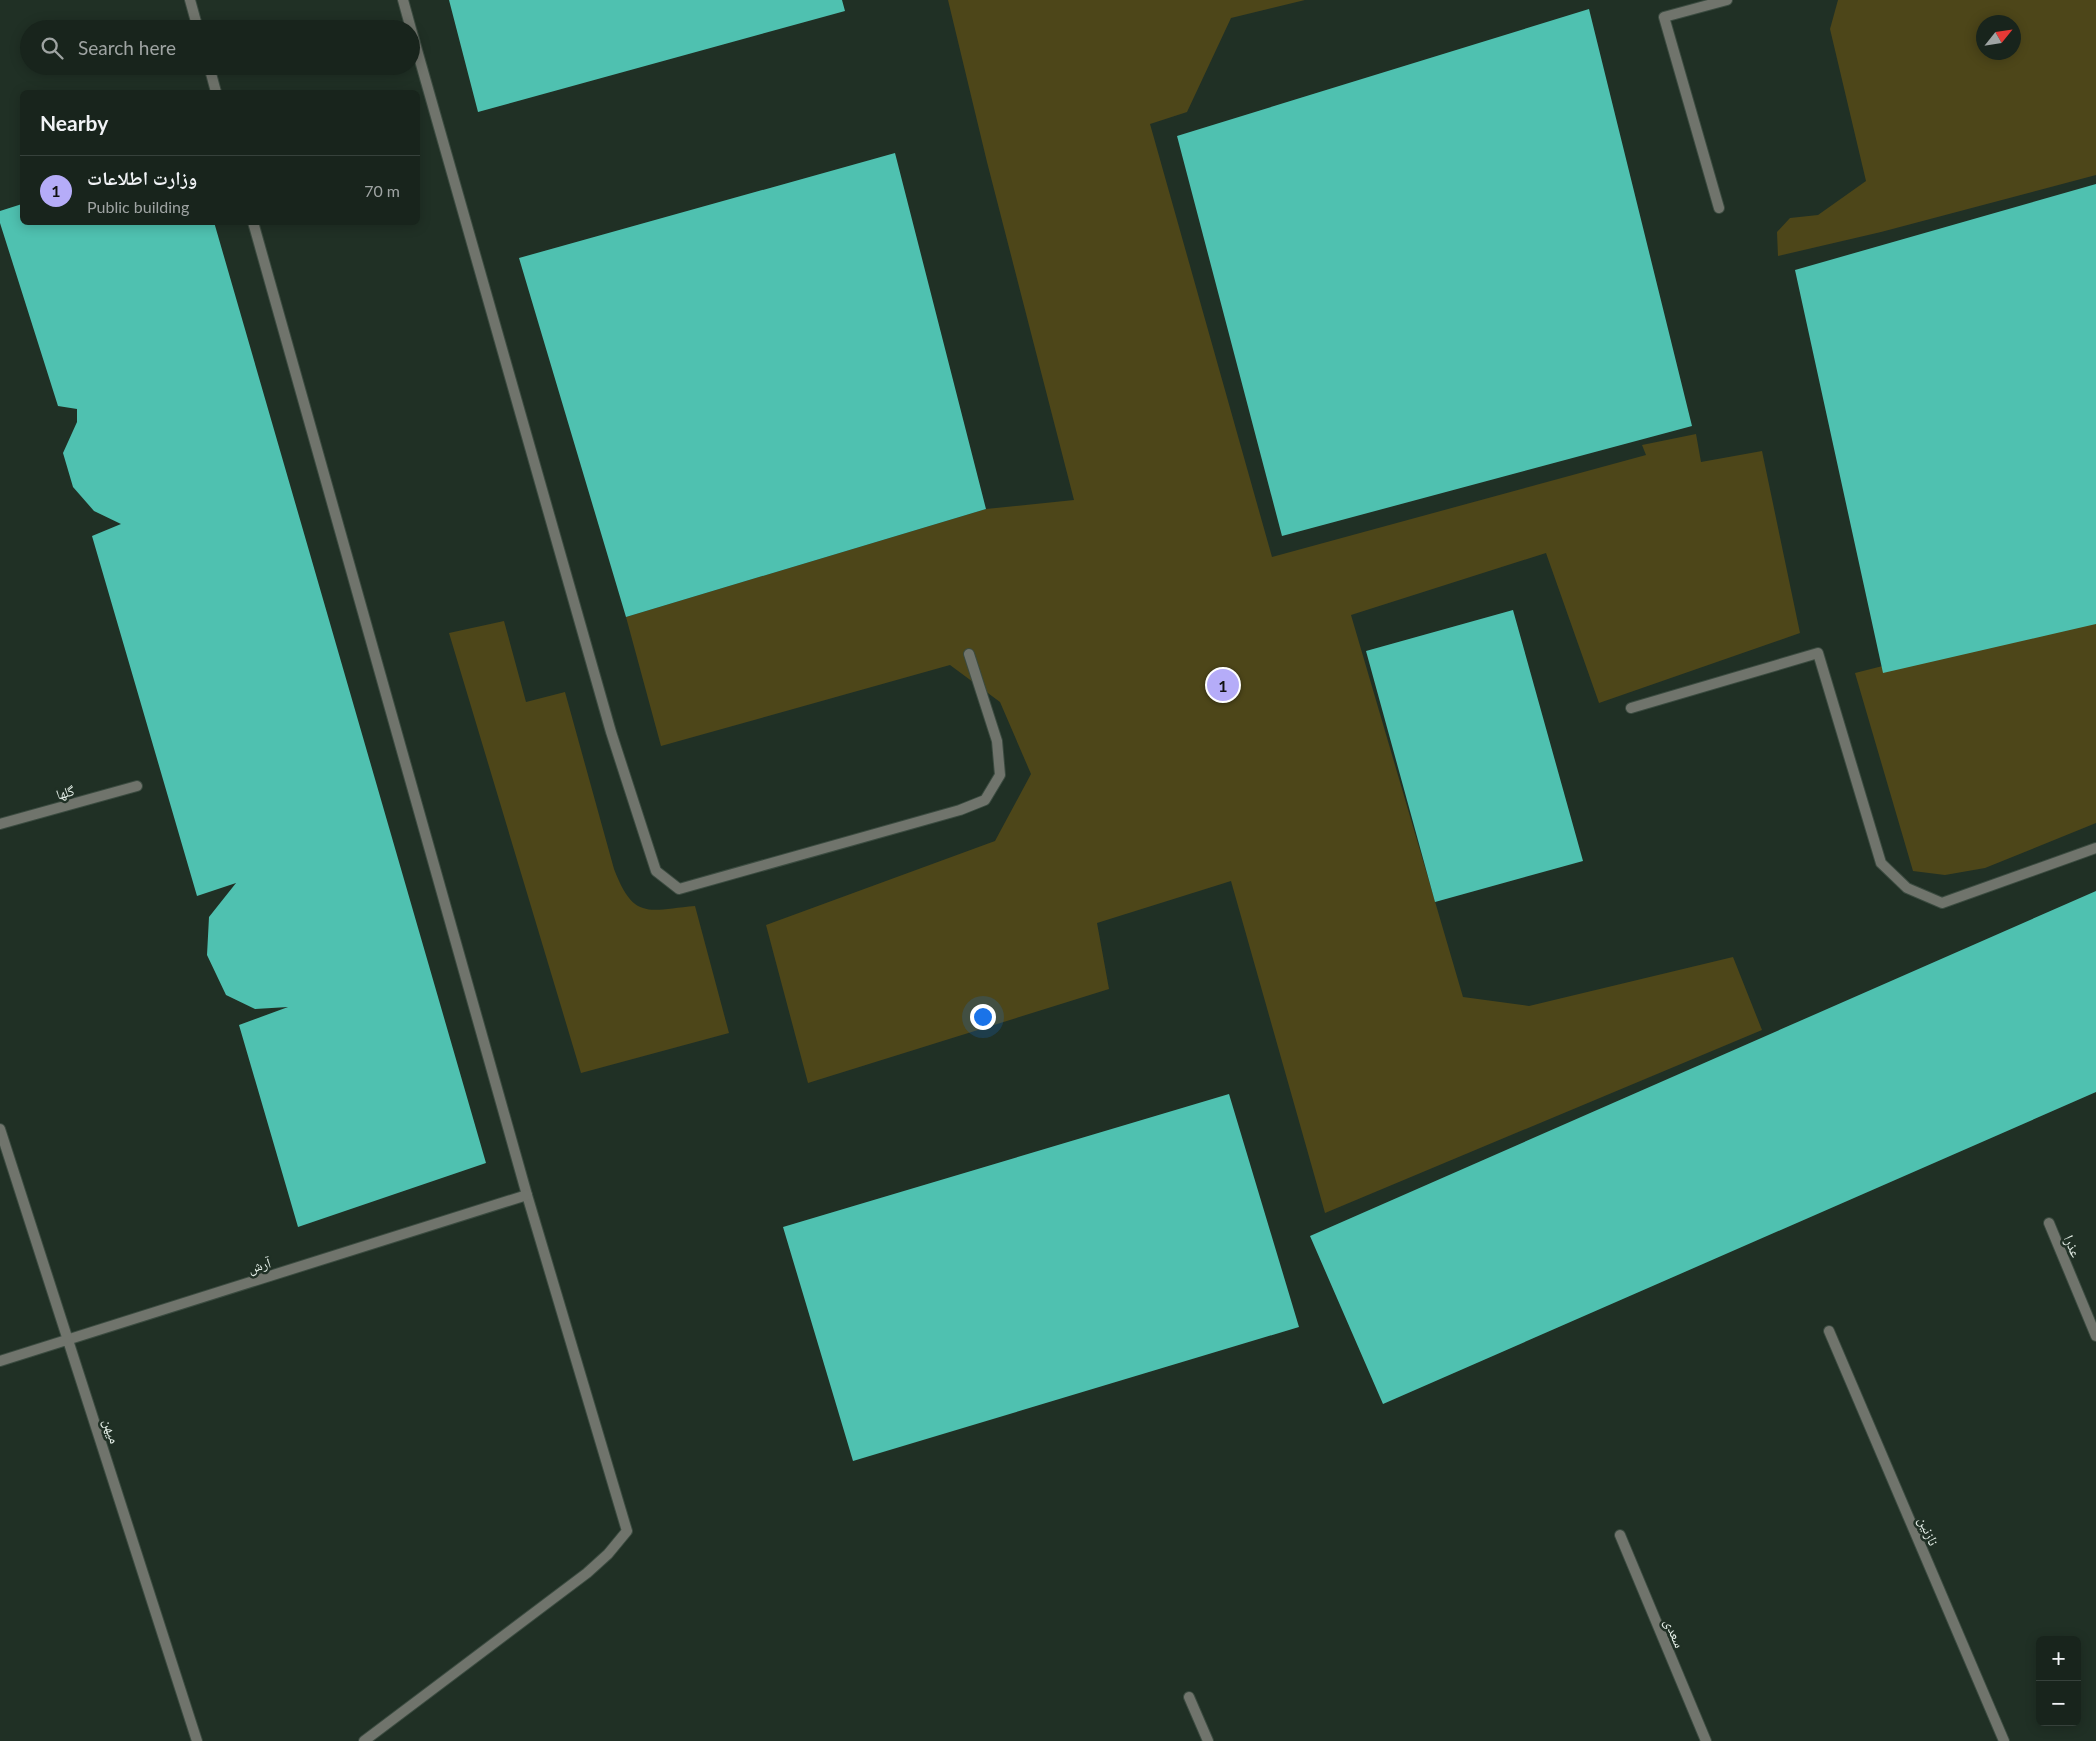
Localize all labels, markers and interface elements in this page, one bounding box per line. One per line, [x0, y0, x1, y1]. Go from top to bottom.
north arrow [1976, 15, 2021, 60]
search box [20, 20, 420, 75]
icon: search [38, 34, 66, 62]
text: Search here [78, 36, 176, 59]
text: Nearby [40, 110, 108, 135]
text: وزارت اطلاعات [87, 166, 197, 189]
text: 1 [51, 181, 61, 200]
text: 70 m [364, 181, 400, 200]
text: Public building [87, 197, 189, 216]
pin: 1 [1207, 666, 1239, 704]
street label: گلها [54, 781, 76, 803]
your location [970, 1004, 996, 1030]
street label: عذرا [2060, 1232, 2085, 1260]
street label: آرش [246, 1253, 273, 1277]
street label: میهن [99, 1417, 124, 1446]
street label: نازنین [1914, 1514, 1943, 1549]
street label: سعدی [1660, 1616, 1689, 1651]
map controls [2036, 1636, 2081, 1726]
button: + [2036, 1636, 2081, 1681]
button: − [2036, 1681, 2081, 1726]

